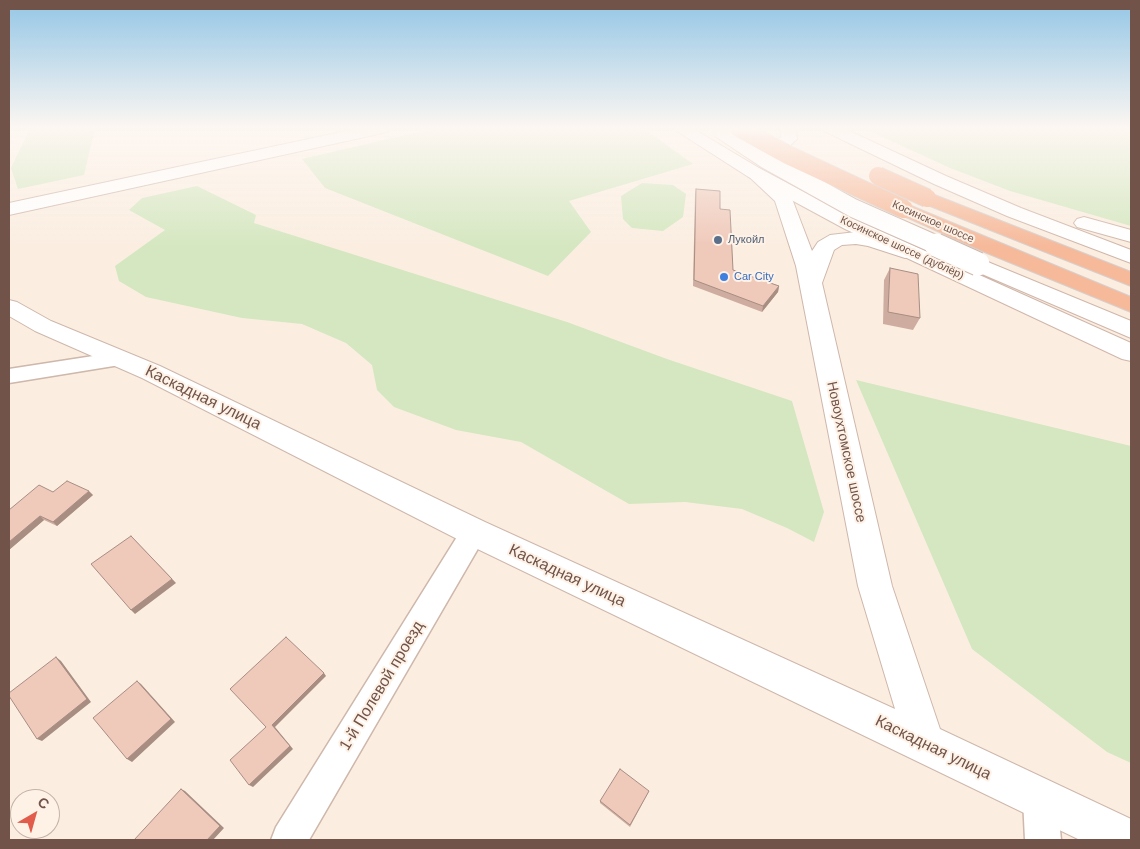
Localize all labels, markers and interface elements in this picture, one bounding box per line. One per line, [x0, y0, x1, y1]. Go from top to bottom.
street label: Косинское шоссе [890, 198, 976, 246]
street label: Косинское шоссе (дублёр) [838, 214, 966, 282]
place label: Лукойл [728, 233, 764, 247]
marker: Лукойл [712, 234, 724, 246]
place label: Car City [734, 270, 774, 284]
marker: Car City [718, 271, 730, 283]
street label: Каскадная улица [142, 362, 264, 434]
street label: Новоухтомское шоссе [823, 380, 869, 524]
street label: Каскадная улица [506, 541, 628, 611]
street label: 1-й Полевой проезд [336, 618, 428, 754]
street label: Каскадная улица [872, 712, 994, 784]
north arrow [10, 789, 60, 839]
text: С [35, 794, 53, 812]

